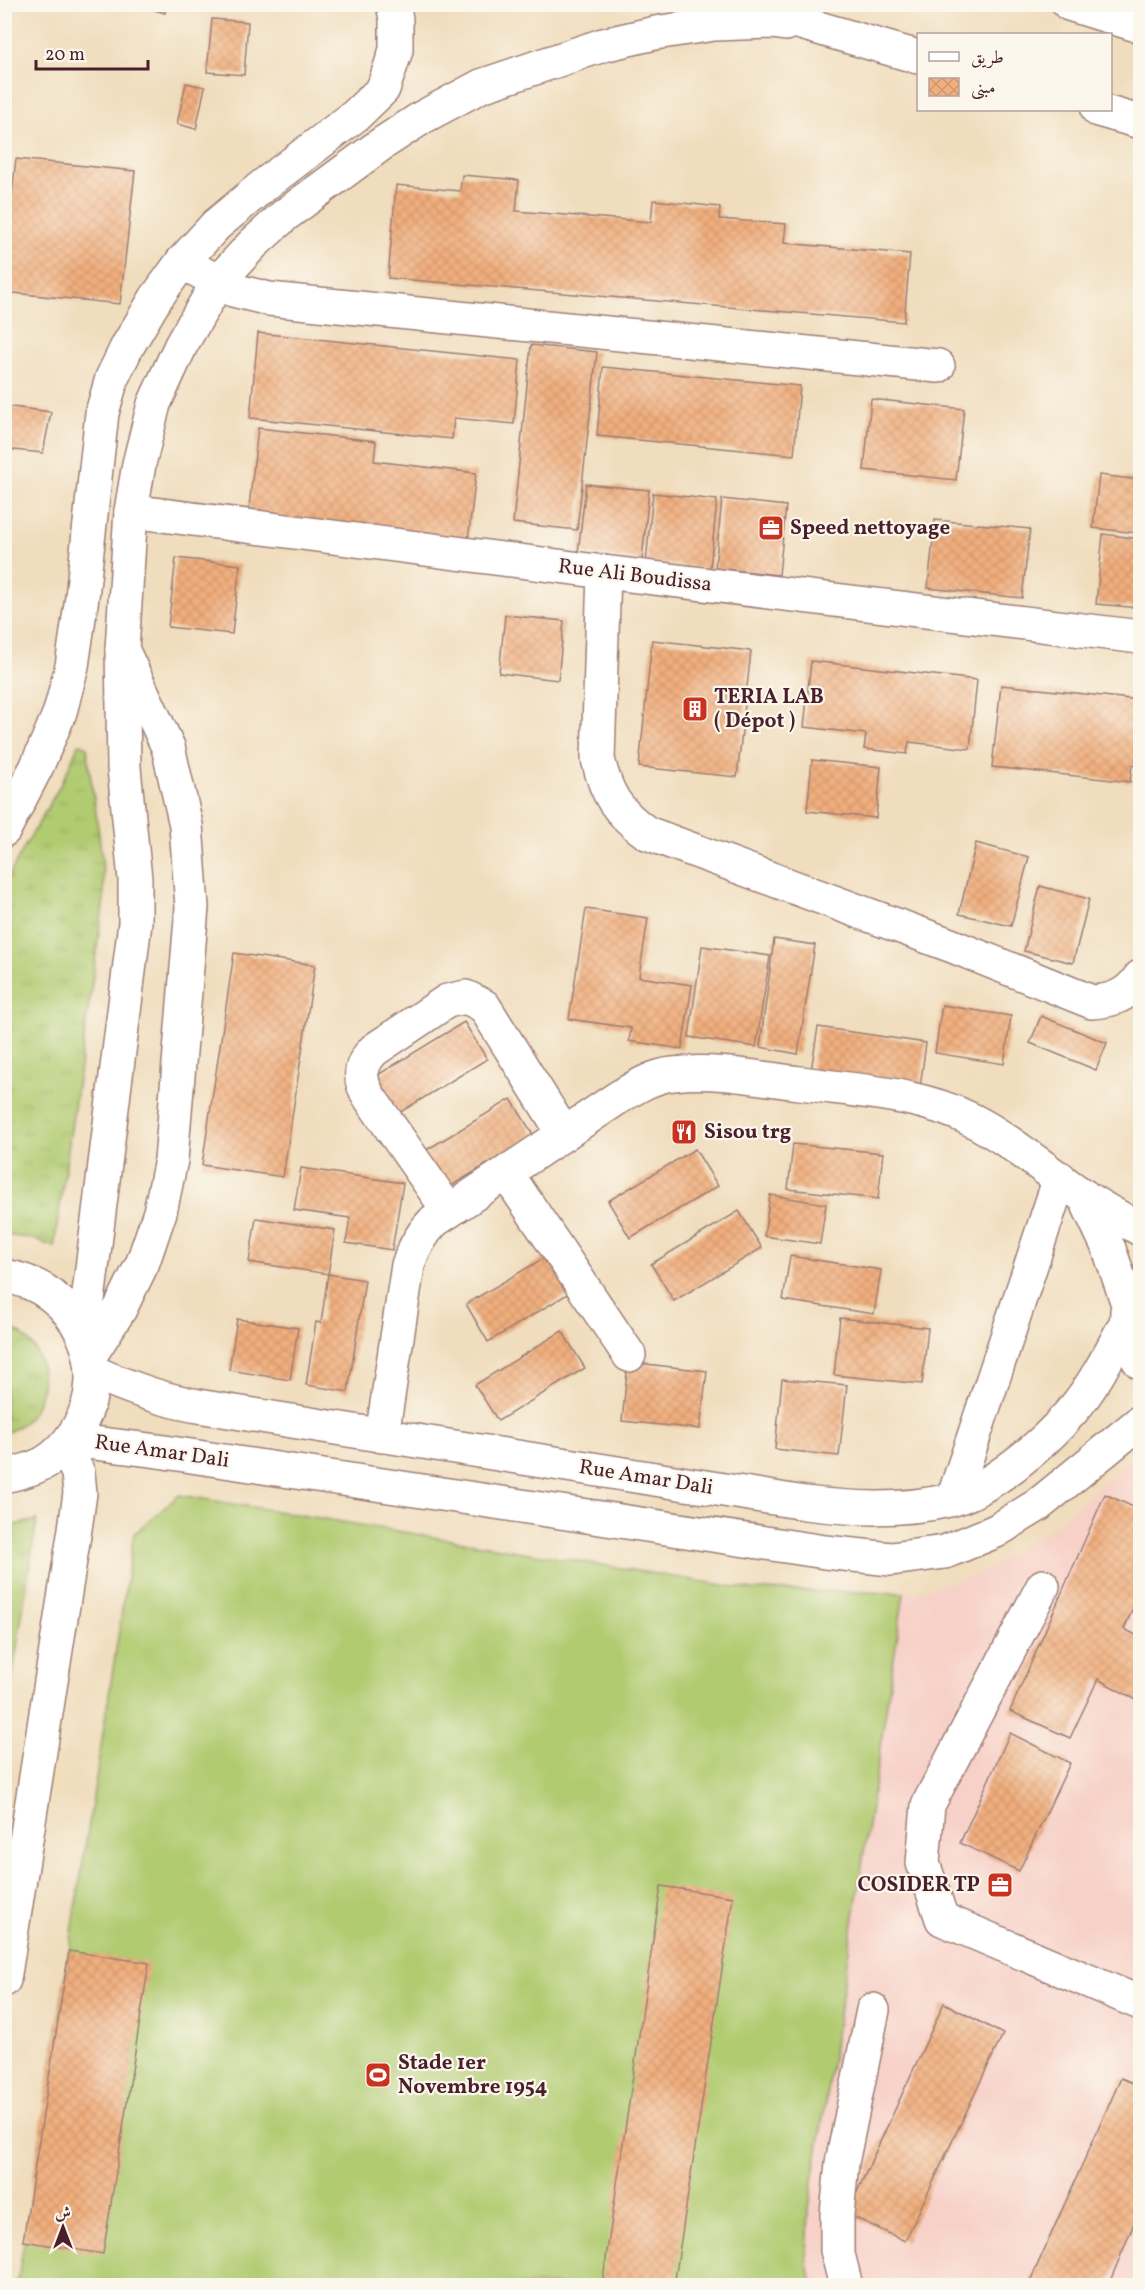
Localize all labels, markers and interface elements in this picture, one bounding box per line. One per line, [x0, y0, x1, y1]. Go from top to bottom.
scale bar [36, 33, 148, 71]
legend [917, 33, 1112, 111]
text: 20 m [45, 43, 85, 68]
text: طريق [971, 46, 1004, 71]
text: مبنى [971, 76, 996, 101]
office icon: Speed nettoyage [756, 513, 786, 543]
place label: Speed nettoyage [790, 514, 950, 543]
street label: Rue Ali Boudissa [556, 552, 714, 600]
place label: TERIA LAB ( Dépot ) [714, 683, 824, 736]
building icon: TERIA LAB ( Dépot ) [680, 694, 710, 724]
restaurant icon: Sisou trg [669, 1117, 699, 1147]
place label: Sisou trg [704, 1118, 791, 1147]
street label: Rue Amar Dali [93, 1428, 231, 1476]
street label: Rue Amar Dali [577, 1453, 715, 1503]
office icon: COSIDER TP [985, 1870, 1015, 1900]
place label: COSIDER TP [857, 1871, 980, 1900]
place label: Stade 1er Novembre 1954 [398, 2049, 548, 2102]
sports icon: Stade 1er Novembre 1954 [363, 2060, 393, 2090]
north arrow [33, 2197, 93, 2257]
text: ش [55, 2203, 71, 2225]

